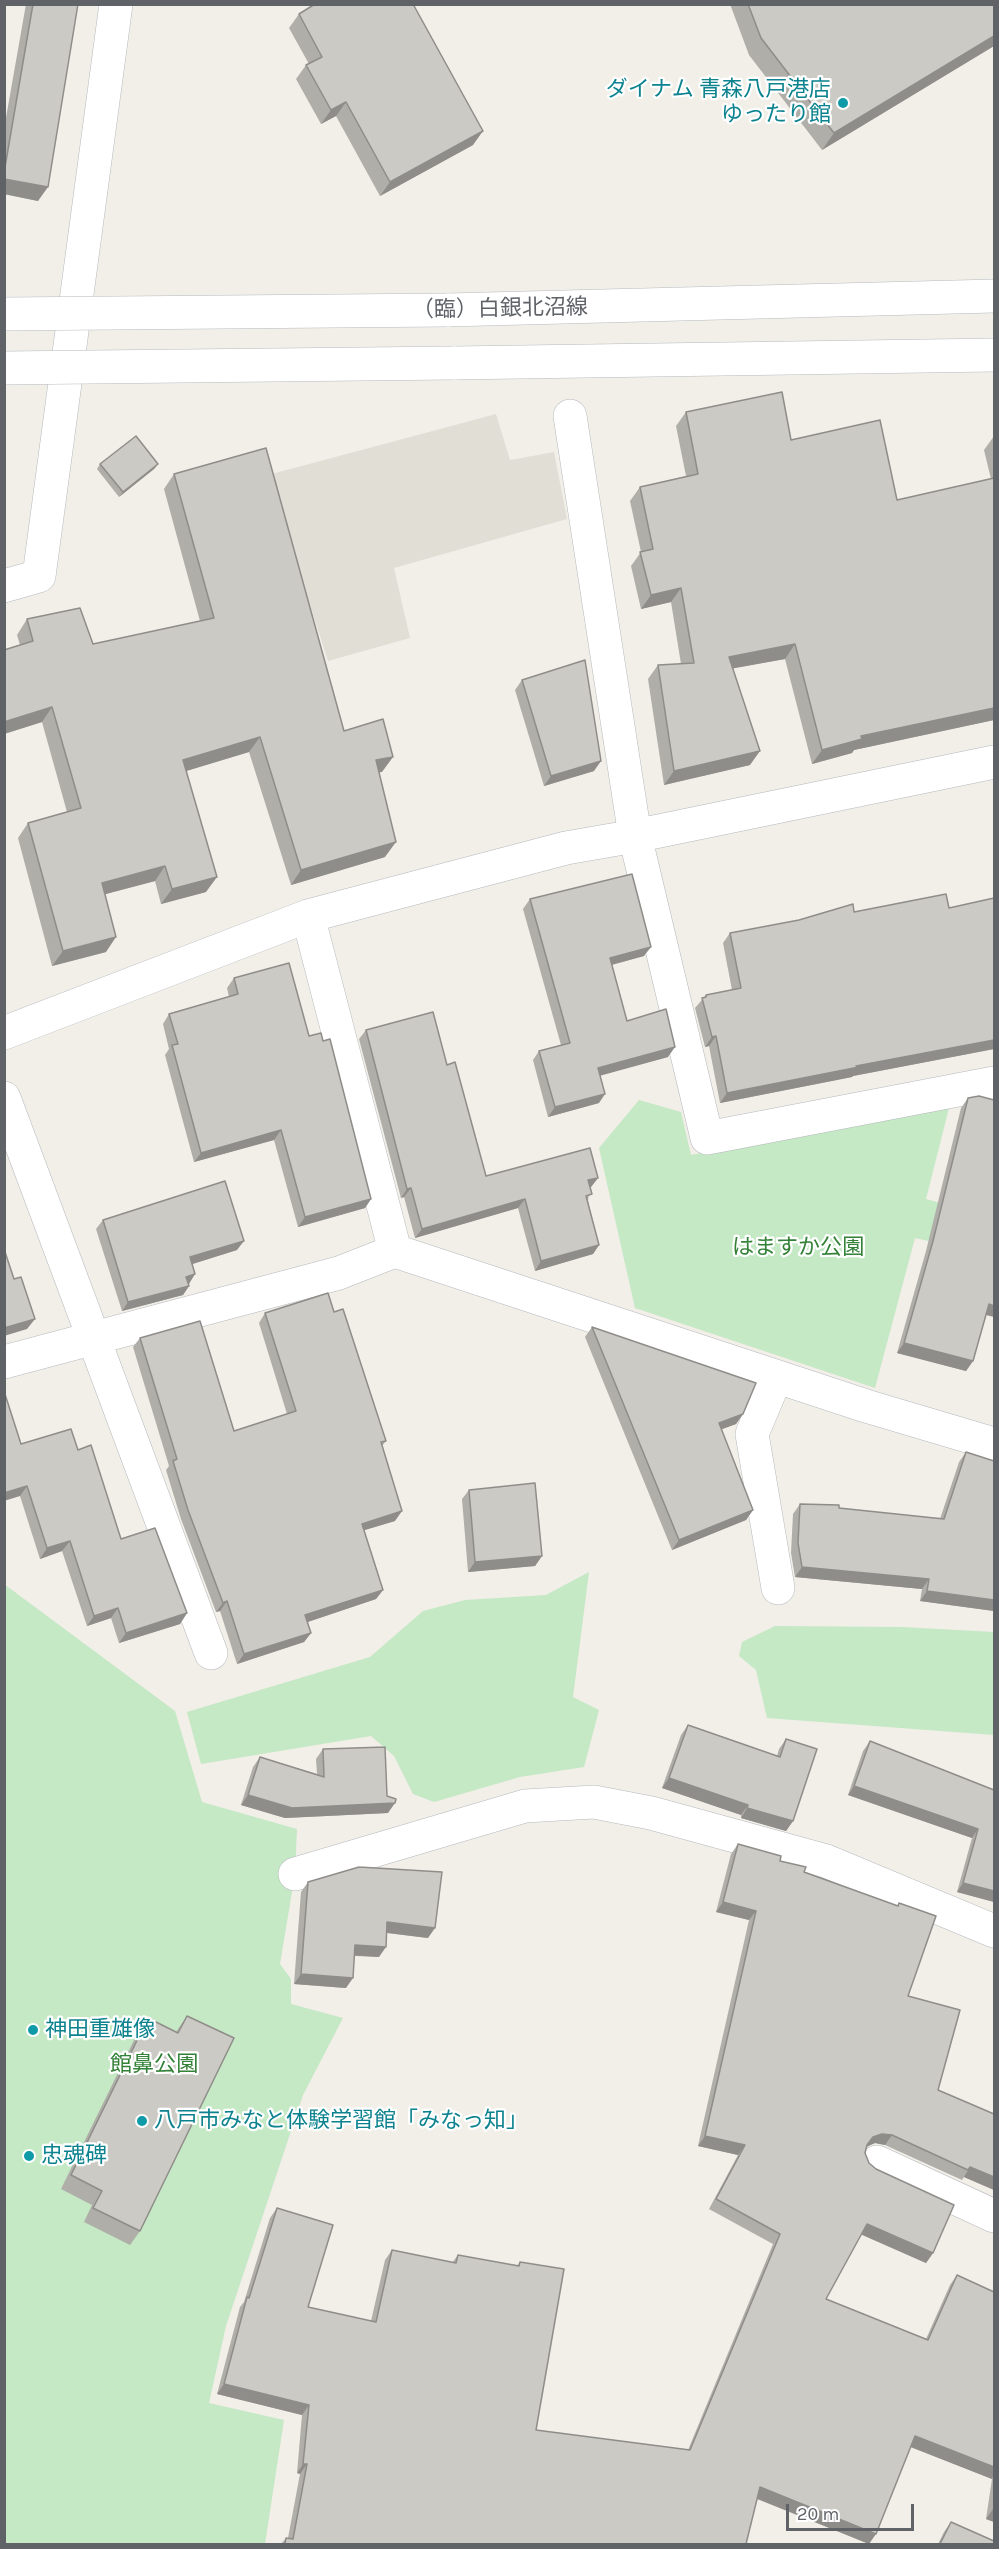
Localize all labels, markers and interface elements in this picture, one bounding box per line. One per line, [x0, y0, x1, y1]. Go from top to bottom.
place label: ダイナム 青森八戸港店 ゆったり館 [606, 77, 831, 128]
marker: ダイナム 青森八戸港店 ゆったり館 [836, 96, 850, 110]
street label: （臨）白銀北沼線 [412, 294, 588, 324]
park label: はますか公園 [732, 1235, 864, 1261]
place label: 神田重雄像 [45, 2017, 155, 2043]
marker: 神田重雄像 [26, 2023, 40, 2037]
park label: 館鼻公園 [110, 2052, 198, 2078]
place label: 八戸市みなと体験学習館「みなっ知」 [154, 2108, 528, 2134]
marker: 八戸市みなと体験学習館「みなっ知」 [135, 2114, 149, 2128]
place label: 忠魂碑 [41, 2143, 107, 2169]
marker: 忠魂碑 [22, 2149, 36, 2163]
scale bar [789, 2492, 916, 2530]
text: 20 m [797, 2503, 839, 2525]

